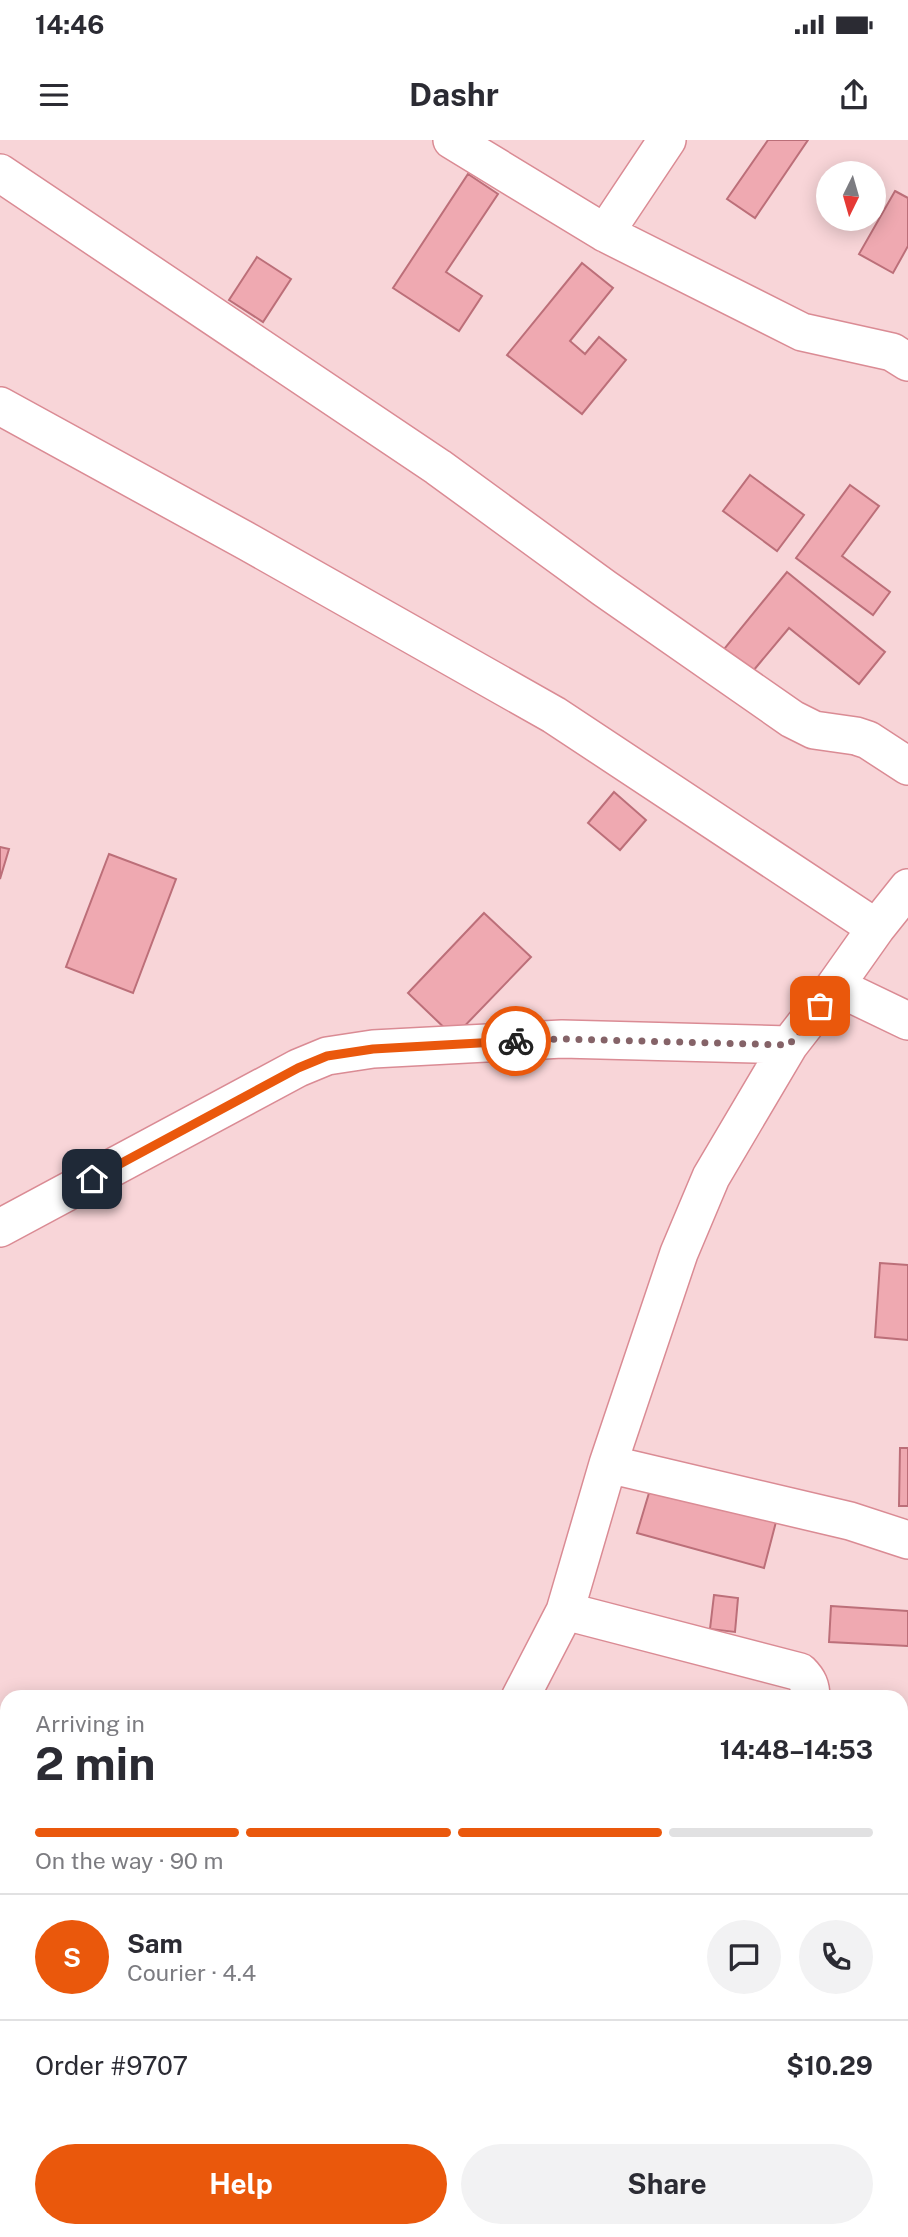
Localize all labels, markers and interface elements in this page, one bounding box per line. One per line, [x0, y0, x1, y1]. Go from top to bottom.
text: 14:46 [35, 9, 104, 40]
icon: menu [35, 76, 73, 114]
text: Dashr [409, 76, 499, 113]
icon: share [835, 76, 873, 114]
north arrow [816, 161, 886, 231]
map controls [816, 161, 886, 231]
pin [790, 976, 850, 1036]
icon: bag [801, 987, 839, 1025]
courier [481, 1006, 551, 1076]
icon: bike [497, 1022, 535, 1060]
pin [62, 1149, 122, 1209]
icon: home [73, 1160, 111, 1198]
text: Arriving in [35, 1710, 145, 1737]
text: 14:48–14:53 [720, 1734, 873, 1765]
text: 2 min [35, 1736, 155, 1790]
text: On the way · 90 m [35, 1847, 223, 1874]
button: chat [707, 1920, 781, 1994]
button: phone [799, 1920, 873, 1994]
text: Sam [127, 1928, 183, 1959]
text: S [63, 1942, 81, 1973]
text: Courier · 4.4 [127, 1959, 256, 1986]
text: Order #9707 [35, 2050, 188, 2081]
text: $10.29 [786, 2050, 873, 2081]
button: Help [35, 2144, 447, 2224]
button: Share [461, 2144, 873, 2224]

